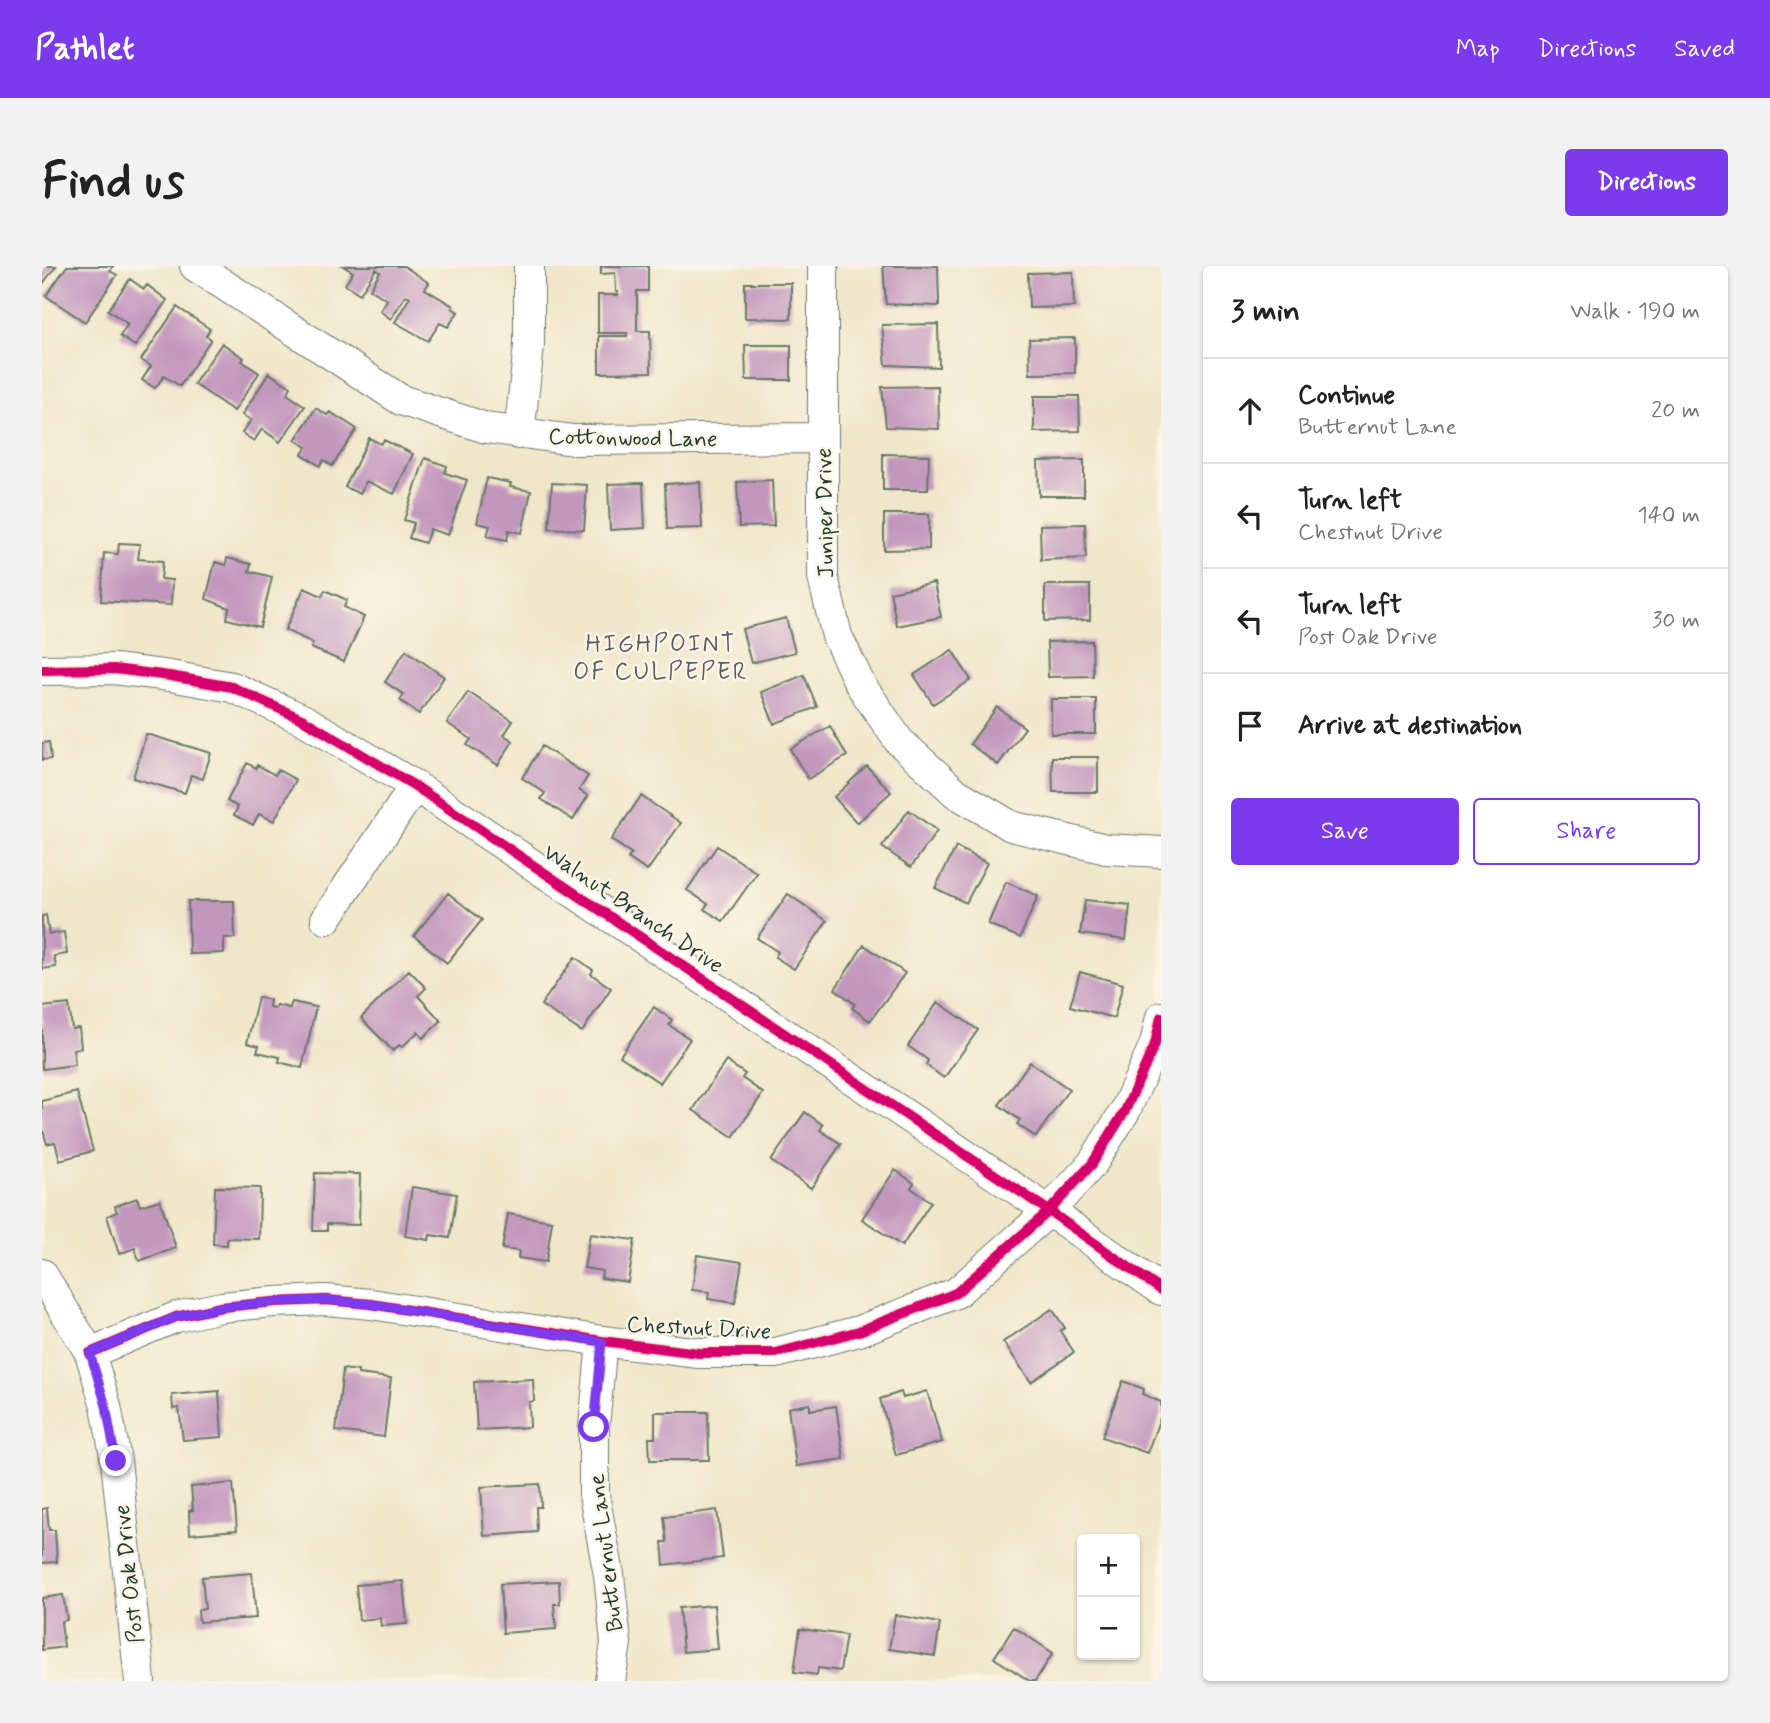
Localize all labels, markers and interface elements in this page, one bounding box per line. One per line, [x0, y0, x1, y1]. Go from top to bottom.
text: Pathlet [35, 27, 135, 71]
text: Map [1456, 34, 1500, 65]
text: Directions [1538, 34, 1636, 65]
text: Saved [1674, 34, 1735, 65]
button: Directions [1565, 149, 1728, 216]
text: Find us [42, 150, 185, 215]
text: 3 min [1231, 292, 1300, 331]
text: Walk · 190 m [1570, 297, 1700, 327]
text: Continue [1298, 379, 1395, 413]
icon: ahead [1231, 392, 1269, 430]
text: 20 m [1651, 396, 1700, 426]
text: Butternut Lane [1298, 413, 1457, 443]
street label: Cottonwood Lane [548, 423, 718, 455]
street label: Juniper Drive [810, 448, 842, 578]
text: Turn left [1298, 484, 1402, 518]
icon: left [1231, 497, 1269, 535]
text: 140 m [1637, 501, 1700, 531]
text: Chestnut Drive [1298, 518, 1443, 548]
text: Turn left [1298, 589, 1402, 623]
icon: left [1231, 602, 1269, 640]
text: 30 m [1652, 606, 1700, 636]
text: Post Oak Drive [1298, 623, 1437, 653]
district label: HIGHPOINT OF CULPEPER [573, 629, 749, 688]
icon: arrive [1231, 707, 1269, 745]
text: Arrive at destination [1298, 709, 1522, 743]
button: Save [1231, 798, 1459, 865]
button: Share [1473, 798, 1700, 865]
street label: Walnut Branch Drive [537, 838, 729, 981]
street label: Chestnut Drive [626, 1310, 772, 1348]
route start [578, 1411, 609, 1442]
route end [100, 1445, 131, 1476]
street label: Butternut Lane [582, 1472, 632, 1633]
street label: Post Oak Drive [108, 1503, 152, 1645]
map controls [1077, 1534, 1140, 1660]
button: + [1077, 1534, 1140, 1597]
button: − [1077, 1597, 1140, 1660]

